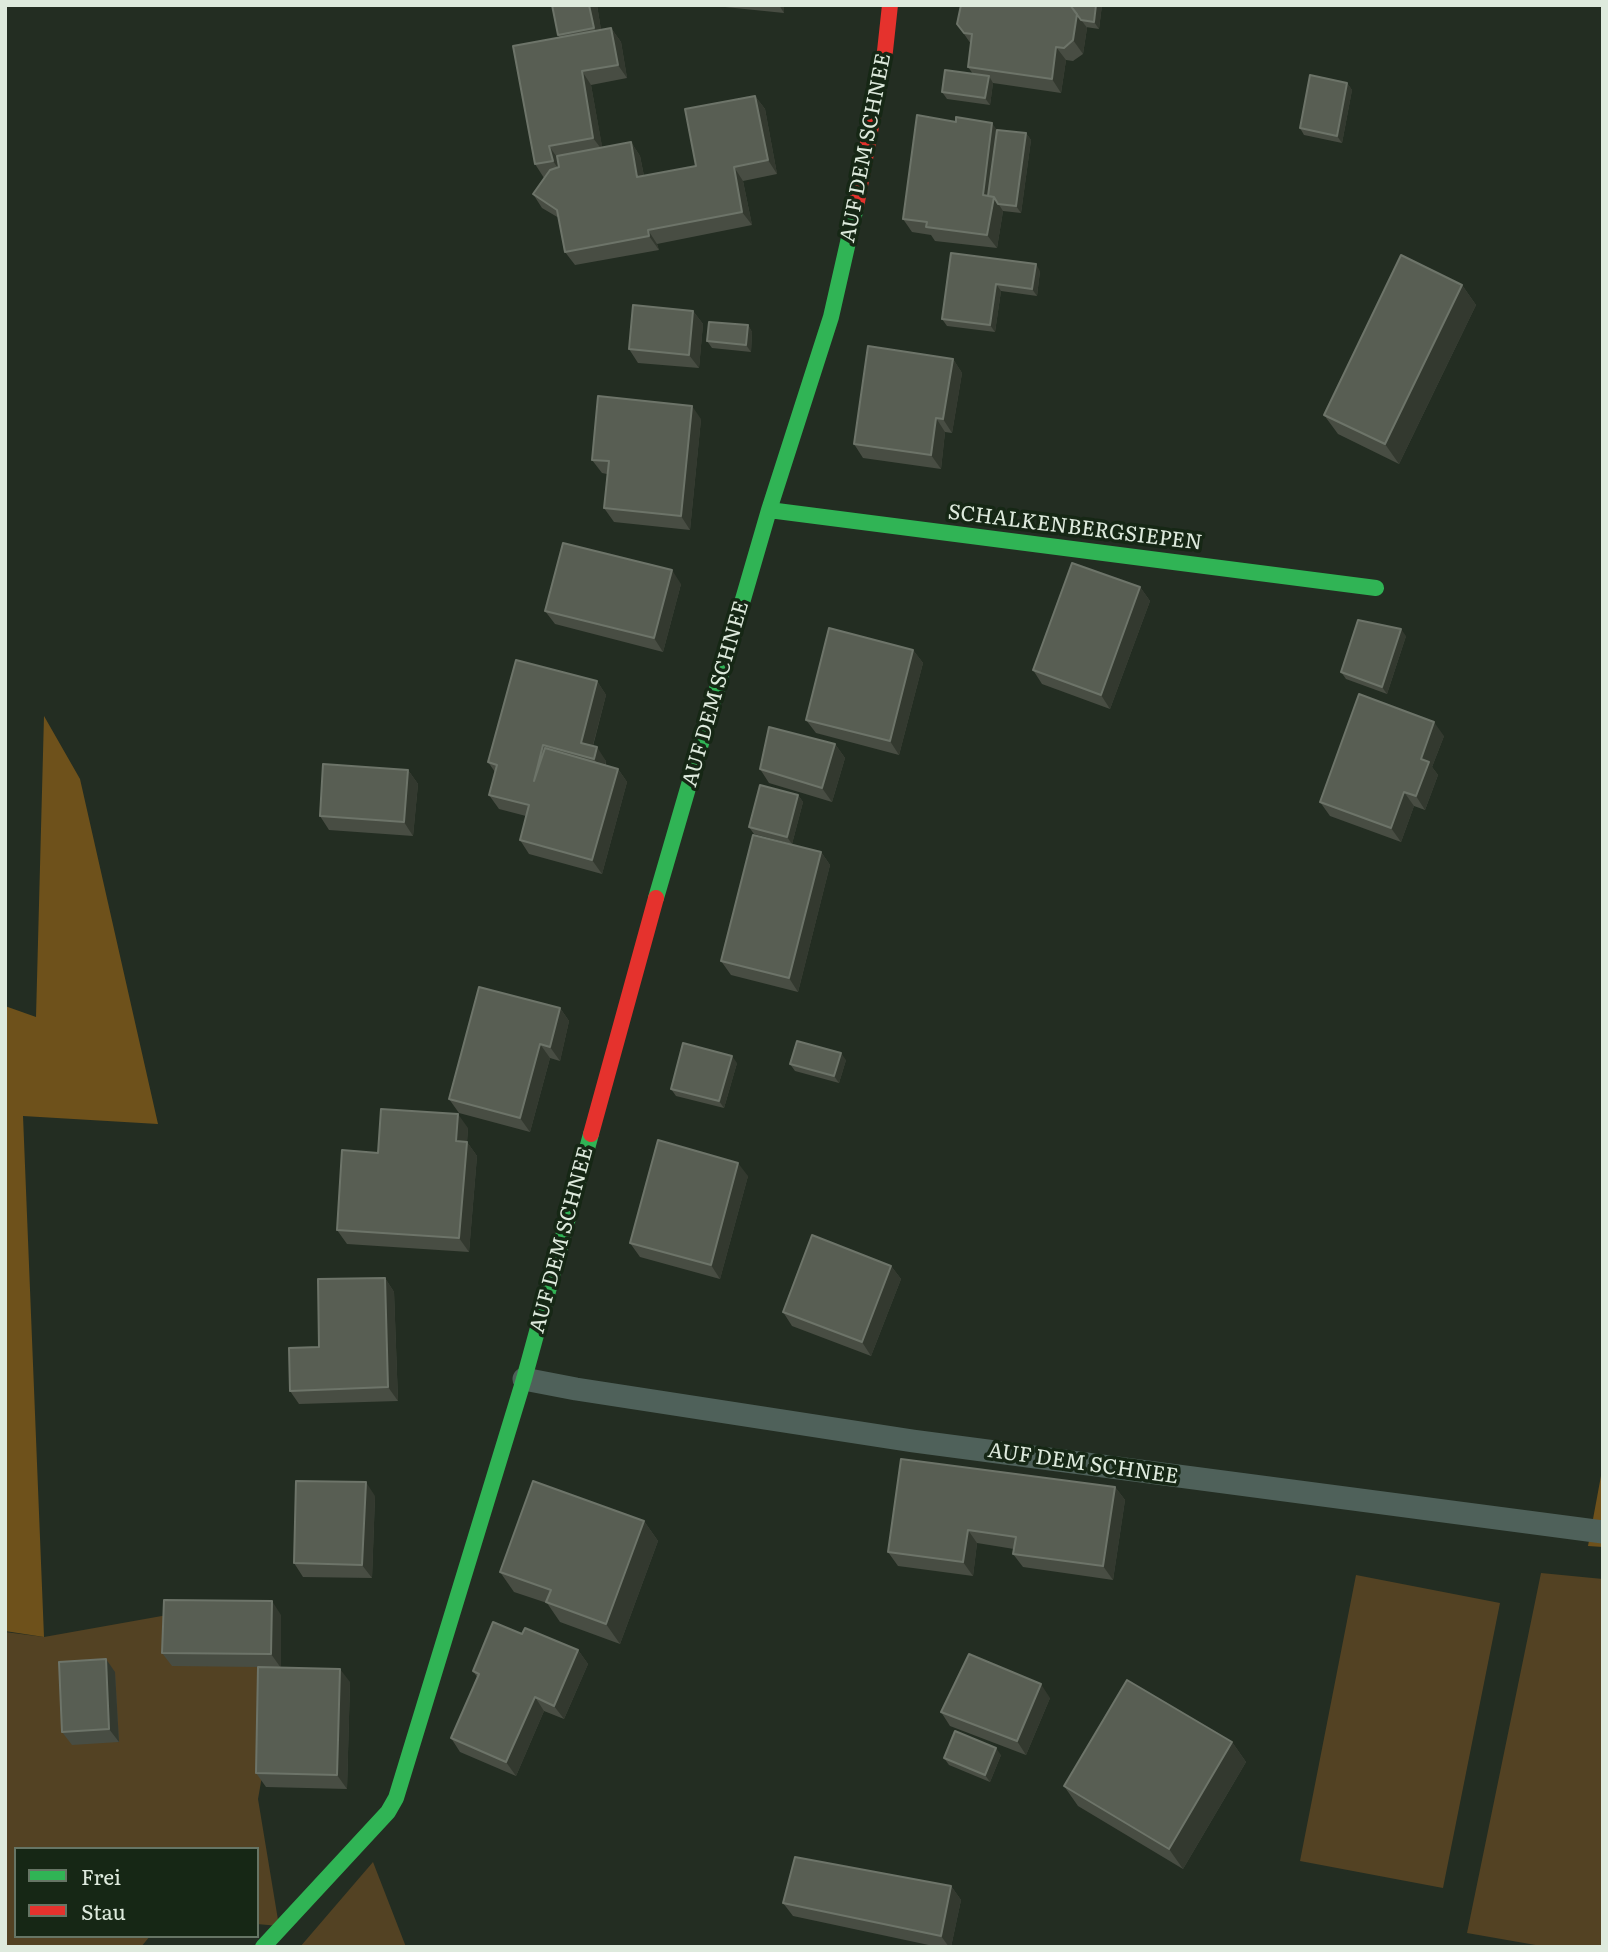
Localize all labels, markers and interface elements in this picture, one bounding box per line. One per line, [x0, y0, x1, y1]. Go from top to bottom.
street label: AUF DEM SCHNEE [835, 51, 897, 245]
street label: SCHALKENBERGSIEPEN [946, 500, 1204, 556]
street label: AUF DEM SCHNEE [677, 598, 755, 790]
street label: AUF DEM SCHNEE [525, 1144, 599, 1336]
street label: AUF DEM SCHNEE [986, 1438, 1180, 1490]
legend [14, 1847, 259, 1938]
text: Frei [81, 1860, 121, 1891]
text: Stau [81, 1895, 126, 1926]

